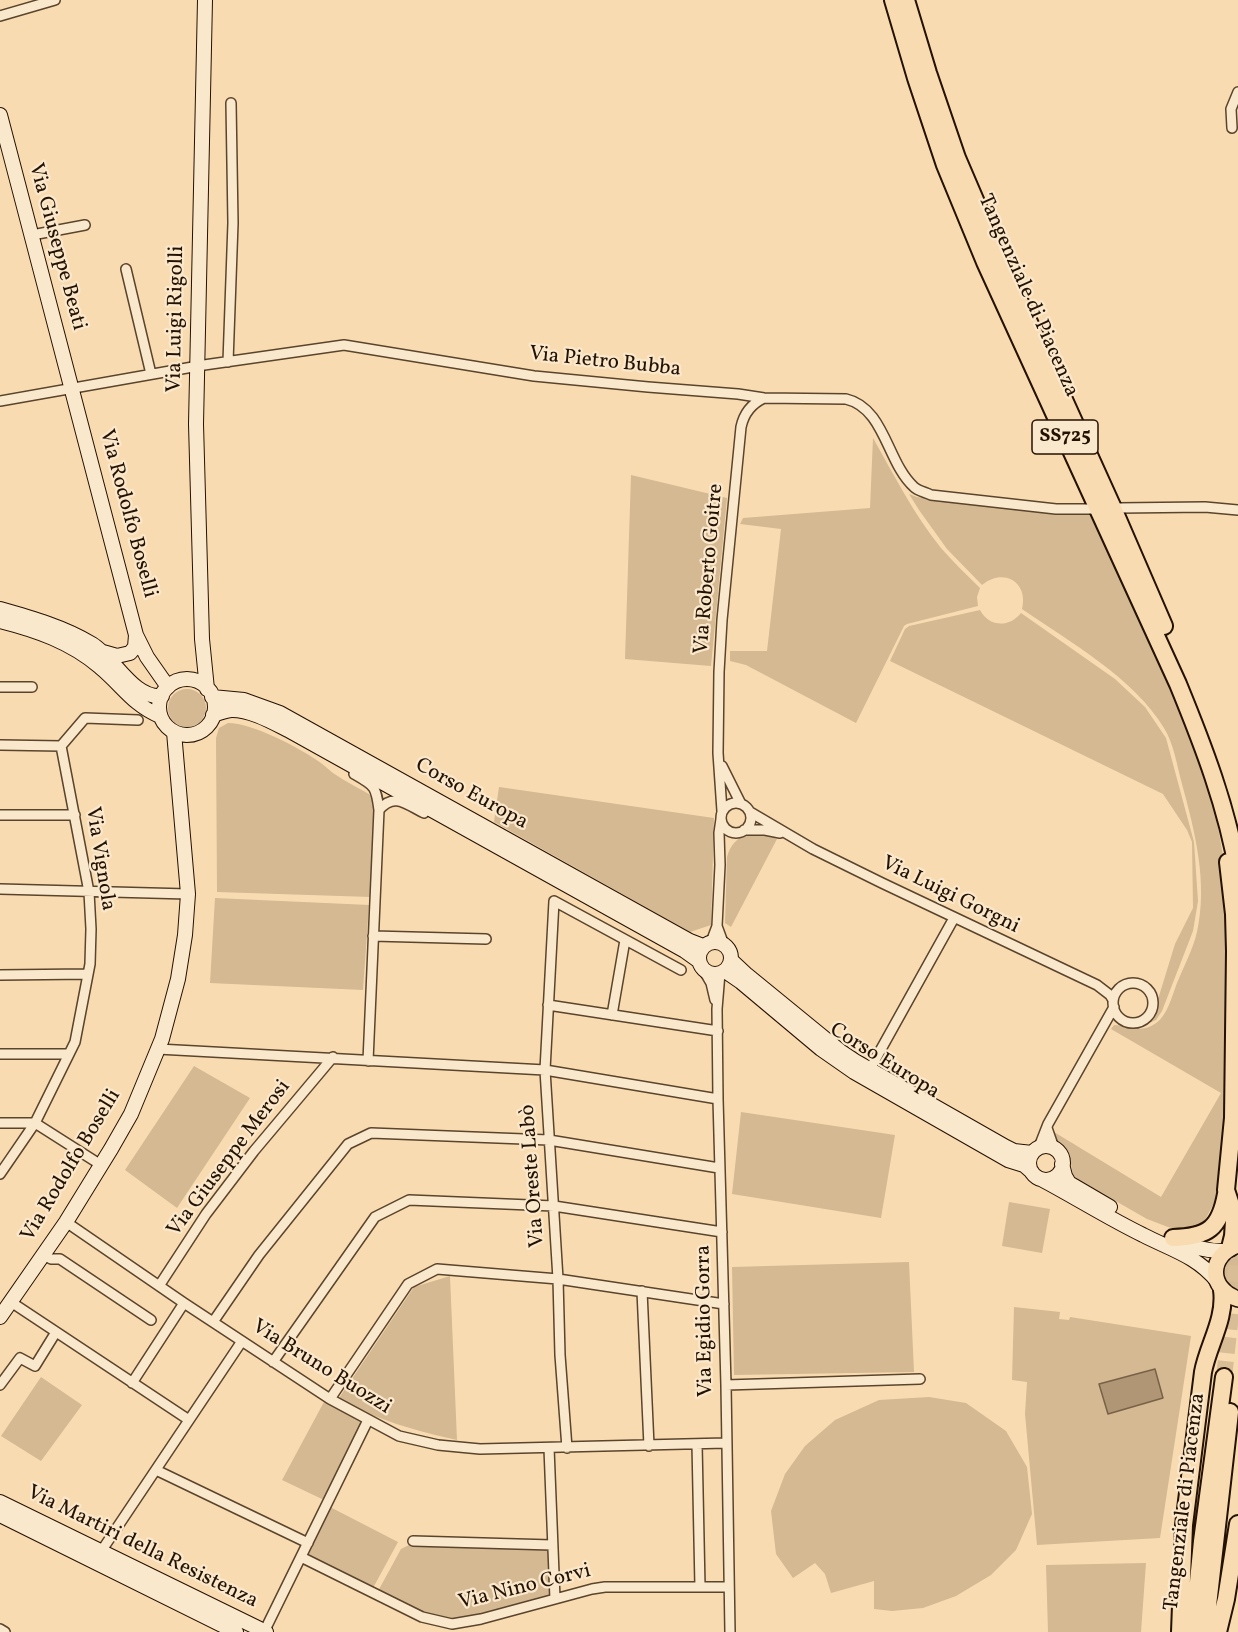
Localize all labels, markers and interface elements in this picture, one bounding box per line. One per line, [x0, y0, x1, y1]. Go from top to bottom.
street label: Via Giuseppe Beati [22, 161, 90, 333]
street label: Tangenziale di Piacenza [971, 191, 1083, 401]
street label: Via Luigi Rigolli [163, 245, 191, 393]
street label: Via Pietro Bubba [528, 342, 682, 384]
road number: SS725 [1032, 420, 1098, 454]
street label: Via Rodolfo Boselli [92, 427, 162, 601]
street label: Via Roberto Goitre [690, 483, 730, 655]
street label: Corso Europa [410, 754, 532, 836]
street label: Via Vignola [78, 805, 120, 913]
street label: Via Luigi Gorgni [877, 852, 1023, 940]
street label: Corso Europa [824, 1018, 944, 1106]
street label: Via Giuseppe Merosi [163, 1076, 297, 1242]
street label: Via Rodolfo Boselli [17, 1085, 127, 1247]
street label: Via Oreste Labò [516, 1103, 552, 1249]
street label: Via Egidio Gorra [692, 1245, 720, 1397]
street label: Via Bruno Buozzi [247, 1315, 395, 1421]
street label: Tangenziale di Piacenza [1160, 1392, 1212, 1612]
street label: Via Martiri della Resistenza [22, 1481, 262, 1615]
street label: Via Nino Corvi [456, 1559, 594, 1617]

